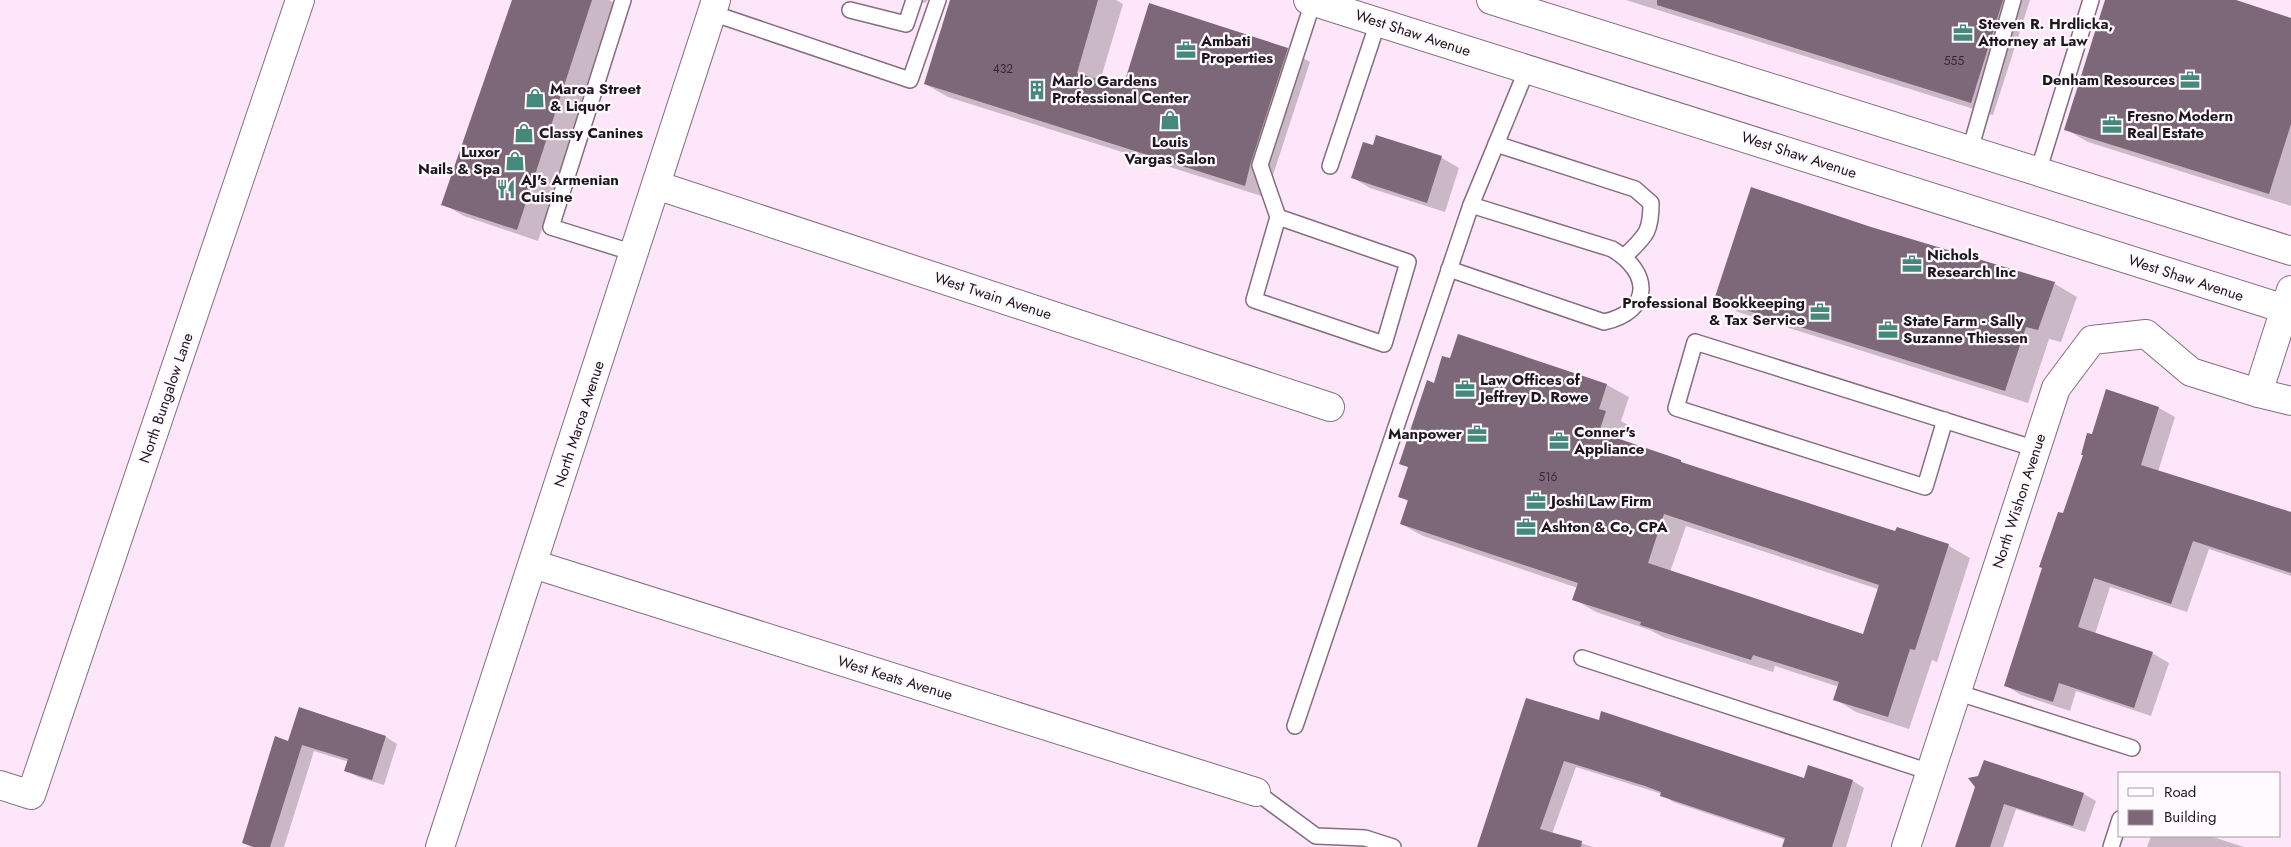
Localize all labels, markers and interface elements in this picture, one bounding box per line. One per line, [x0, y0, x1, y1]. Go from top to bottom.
street label: West Shaw Avenue [1352, 4, 1474, 62]
place label: Steven R. Hrdlicka, Attorney at Law [1977, 13, 2114, 52]
office icon: Steven R. Hrdlicka, Attorney at Law [1952, 22, 1974, 44]
place label: Ambati Properties [1200, 30, 1273, 69]
office icon: Ambati Properties [1175, 39, 1197, 61]
house number: 555 [1944, 52, 1964, 70]
house number: 432 [993, 60, 1013, 78]
place label: Denham Resources [2042, 69, 2175, 91]
office icon: Denham Resources [2179, 69, 2201, 91]
place label: Marlo Gardens Professional Center [1052, 70, 1190, 109]
place label: Maroa Street & Liquor [550, 78, 641, 117]
building icon: Marlo Gardens Professional Center [1026, 79, 1048, 101]
shop icon: Maroa Street & Liquor [524, 87, 546, 109]
place label: Fresno Modern Real Estate [2127, 105, 2233, 144]
shop icon: Louis Vargas Salon [1159, 109, 1181, 131]
office icon: Fresno Modern Real Estate [2101, 114, 2123, 136]
shop icon: Classy Canines [513, 122, 535, 144]
place label: Classy Canines [539, 122, 643, 144]
street label: West Shaw Avenue [1738, 126, 1860, 184]
place label: Louis Vargas Salon [1123, 131, 1216, 170]
place label: Luxor Nails & Spa [418, 141, 501, 180]
shop icon: Luxor Nails & Spa [504, 150, 526, 172]
place label: AJ's Armenian Cuisine [520, 169, 619, 208]
restaurant icon: AJ's Armenian Cuisine [495, 178, 517, 200]
place label: Nichols Research Inc [1927, 244, 2016, 283]
street label: West Shaw Avenue [2125, 249, 2247, 307]
office icon: Nichols Research Inc [1901, 253, 1923, 275]
street label: West Twain Avenue [931, 267, 1055, 325]
place label: Professional Bookkeeping & Tax Service [1622, 292, 1805, 331]
office icon: Professional Bookkeeping & Tax Service [1809, 301, 1831, 323]
place label: State Farm - Sally Suzanne Thiessen [1903, 310, 2028, 349]
office icon: State Farm - Sally Suzanne Thiessen [1877, 319, 1899, 341]
street label: North Bungalow Lane [133, 330, 199, 466]
street label: North Maroa Avenue [548, 358, 610, 490]
place label: Law Offices of Jeffrey D. Rowe [1477, 369, 1589, 408]
office icon: Law Offices of Jeffrey D. Rowe [1454, 378, 1476, 400]
place label: Conner's Appliance [1573, 421, 1645, 460]
place label: Manpower [1388, 423, 1463, 445]
office icon: Manpower [1466, 423, 1488, 445]
office icon: Conner's Appliance [1548, 430, 1570, 452]
street label: North Wishon Avenue [1987, 430, 2051, 571]
house number: 516 [1538, 468, 1558, 486]
office icon: Joshi Law Firm [1525, 490, 1547, 512]
place label: Joshi Law Firm [1548, 490, 1652, 512]
office icon: Ashton & Co, CPA [1515, 516, 1537, 538]
place label: Ashton & Co, CPA [1540, 516, 1669, 538]
street label: West Keats Avenue [835, 650, 956, 706]
legend [2118, 772, 2281, 837]
text: Road [2164, 781, 2196, 803]
text: Building [2164, 806, 2216, 828]

